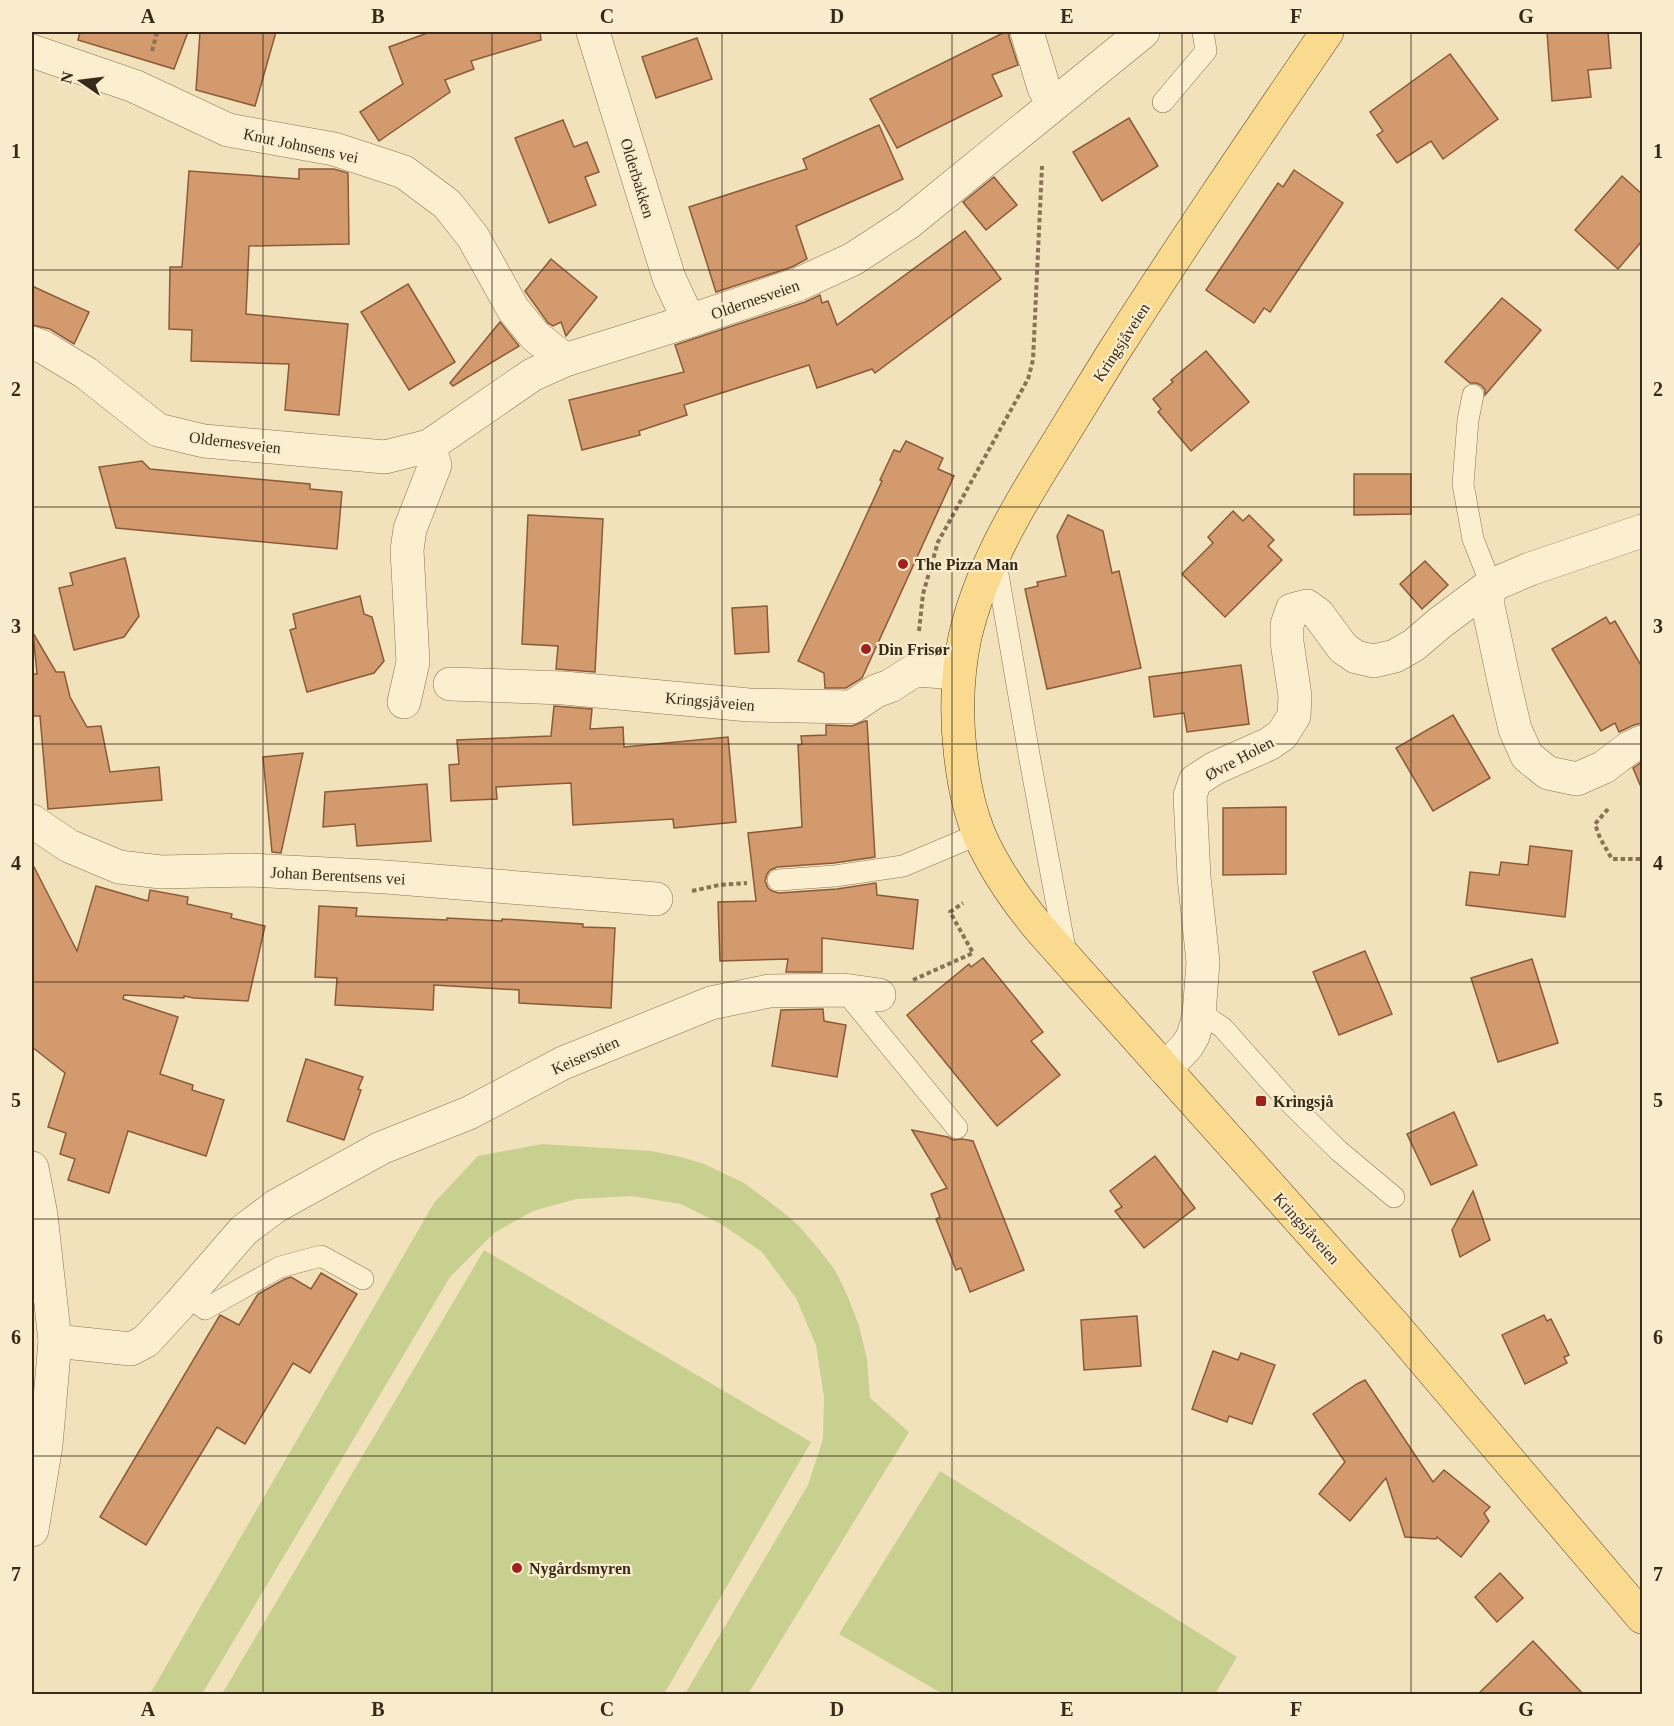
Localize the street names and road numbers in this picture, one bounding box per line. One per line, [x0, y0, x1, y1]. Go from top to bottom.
street label: Knut Johnsens vei [242, 125, 361, 166]
street label: Olderbakken [617, 136, 658, 220]
street label: Oldernesveien [709, 276, 802, 323]
street label: Kringsjåveien [1090, 300, 1154, 385]
street label: Oldernesveien [188, 428, 282, 457]
street label: Kringsjåveien [664, 689, 755, 715]
street label: Øvre Holen [1202, 733, 1276, 784]
street label: Johan Berentsens vei [270, 863, 406, 888]
street label: Keiserstien [549, 1033, 622, 1078]
street label: Kringsjåveien [1270, 1189, 1343, 1268]

